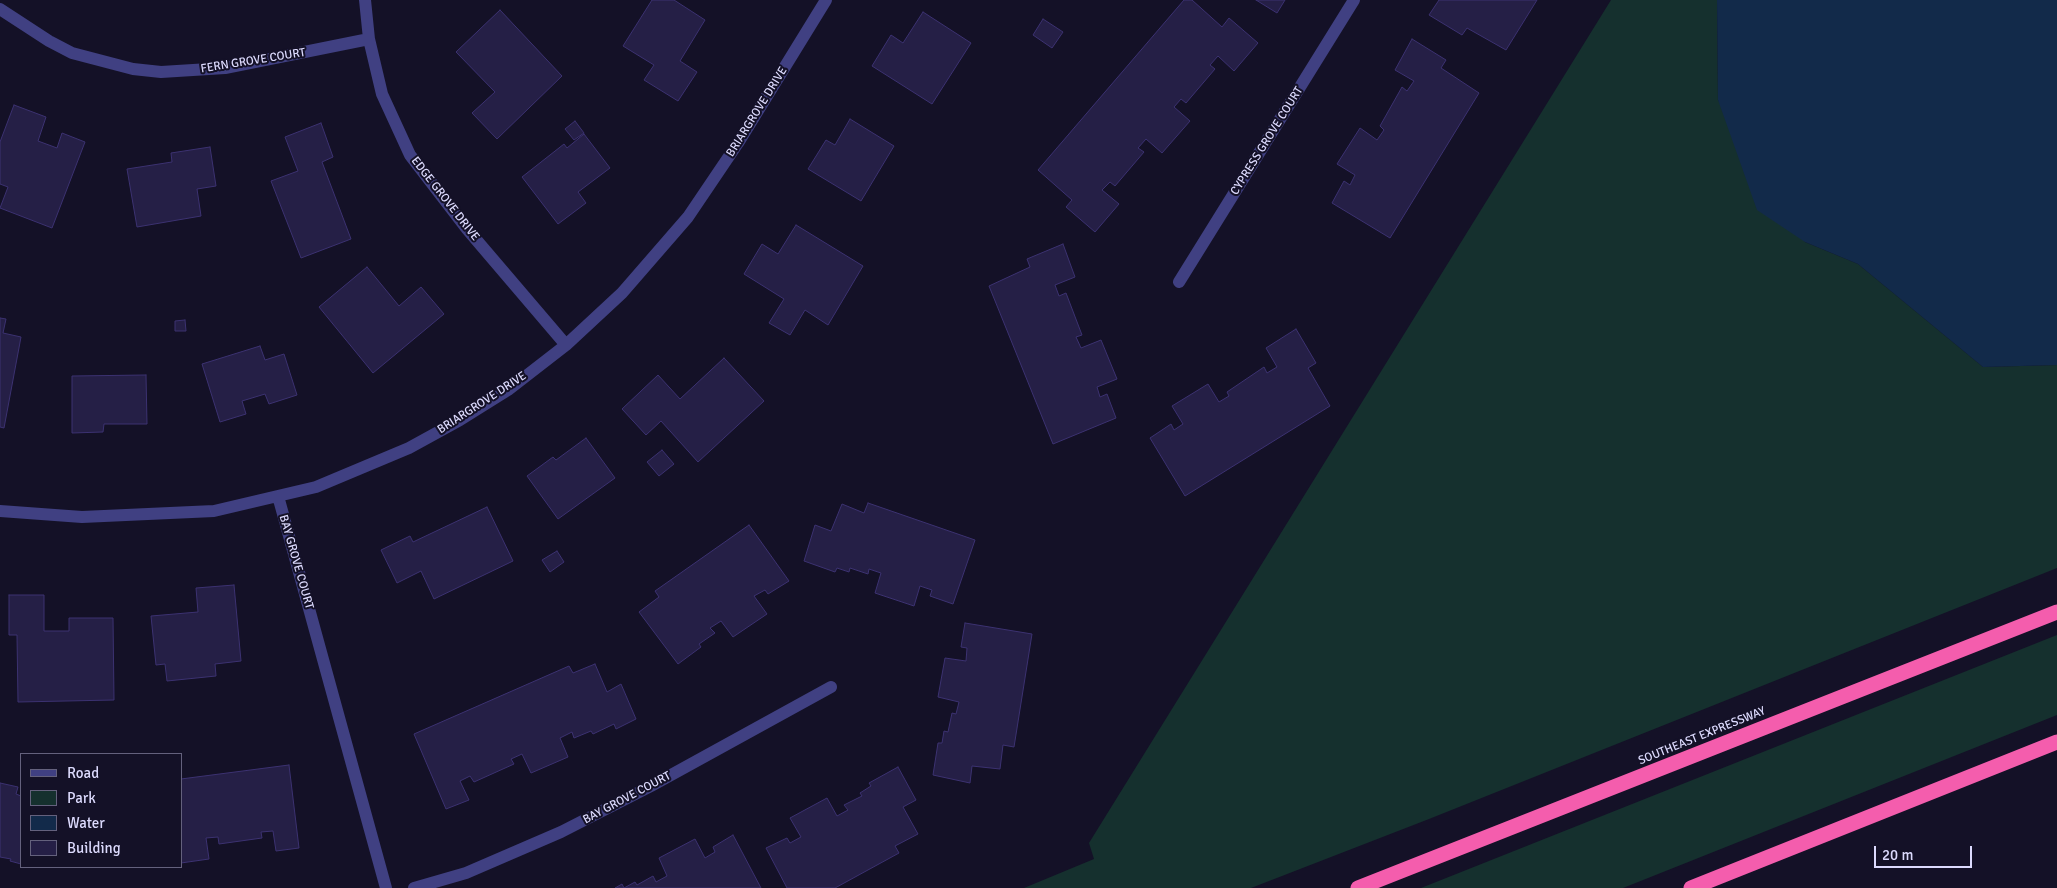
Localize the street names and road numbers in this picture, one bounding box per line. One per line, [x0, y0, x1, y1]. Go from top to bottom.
street label: FERN GROVE COURT [200, 46, 306, 76]
street label: BRIARGROVE DRIVE [724, 64, 790, 160]
street label: CYPRESS GROVE COURT [1228, 84, 1306, 198]
street label: EDGE GROVE DRIVE [408, 154, 482, 244]
street label: BRIARGROVE DRIVE [435, 369, 529, 437]
street label: BAY GROVE COURT [276, 513, 316, 611]
street label: SOUTHEAST EXPRESSWAY [1636, 704, 1768, 768]
street label: BAY GROVE COURT [581, 769, 673, 827]

